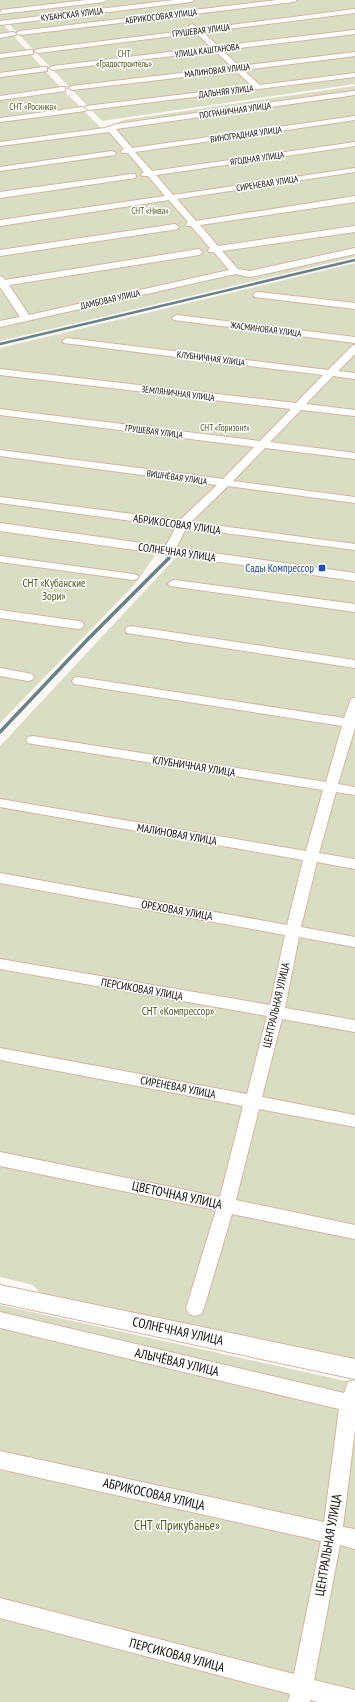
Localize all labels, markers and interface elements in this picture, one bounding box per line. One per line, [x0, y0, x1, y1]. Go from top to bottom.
street label: КУБАНСКАЯ УЛИЦА [40, 5, 105, 23]
street label: АБРИКОСОВАЯ УЛИЦА [124, 6, 198, 26]
street label: ГРУШЕВАЯ УЛИЦА [171, 21, 231, 39]
street label: УЛИЦА КАШТАНОВА [174, 40, 241, 59]
park label: СНТ «Градостроитель» [96, 48, 152, 69]
street label: МАЛИНОВАЯ УЛИЦА [184, 60, 251, 79]
street label: ДАЛЬНЯЯ УЛИЦА [198, 82, 255, 100]
street label: ПОГРАНИЧНАЯ УЛИЦА [198, 99, 272, 120]
park label: СНТ «Росинка» [9, 101, 57, 112]
street label: ВИНОГРАДНАЯ УЛИЦА [209, 123, 283, 144]
street label: ЯГОДНАЯ УЛИЦА [229, 149, 285, 167]
street label: СИРЕНЕВАЯ УЛИЦА [235, 173, 299, 193]
park label: СНТ «Нива» [131, 205, 169, 216]
street label: ДАМБОВАЯ УЛИЦА [79, 287, 142, 311]
street label: ЖАСМИНОВАЯ УЛИЦА [229, 319, 303, 339]
street label: КЛУБНИЧНАЯ УЛИЦА [176, 348, 246, 368]
street label: ЗЕМЛЯНИЧНАЯ УЛИЦА [141, 383, 216, 403]
street label: ГРУШЕВАЯ УЛИЦА [124, 422, 184, 440]
park label: СНТ «Горизонт» [200, 422, 250, 433]
street label: ВИШНЁВАЯ УЛИЦА [146, 467, 209, 487]
street label: АБРИКОСОВАЯ УЛИЦА [132, 511, 222, 537]
street label: СОЛНЕЧНАЯ УЛИЦА [137, 540, 217, 564]
place label: Сады Компрессор [245, 561, 314, 575]
marker: Сады Компрессор [317, 563, 327, 573]
park label: СНТ «Кубанские Зори» [22, 576, 86, 603]
street label: КЛУБНИЧНАЯ УЛИЦА [152, 753, 237, 780]
street label: МАЛИНОВАЯ УЛИЦА [136, 820, 219, 848]
street label: ОРЕХОВАЯ УЛИЦА [140, 897, 215, 923]
street label: ЦЕНТРАЛЬНАЯ УЛИЦА [259, 960, 293, 1049]
street label: ПЕРСИКОВАЯ УЛИЦА [100, 975, 185, 1003]
park label: СНТ «Компрессор» [142, 1004, 214, 1018]
street label: СИРЕНЕВАЯ УЛИЦА [139, 1073, 218, 1101]
street label: ЦВЕТОЧНАЯ УЛИЦА [130, 1177, 225, 1213]
street label: СОЛНЕЧНАЯ УЛИЦА [131, 1313, 226, 1349]
street label: АЛЫЧЁВАЯ УЛИЦА [133, 1344, 222, 1380]
street label: АБРИКОСОВАЯ УЛИЦА [101, 1474, 208, 1514]
street label: ЦЕНТРАЛЬНАЯ УЛИЦА [311, 1492, 345, 1597]
park label: СНТ «Прикубанье» [134, 1517, 220, 1534]
street label: ПЕРСИКОВАЯ УЛИЦА [128, 1634, 227, 1676]

